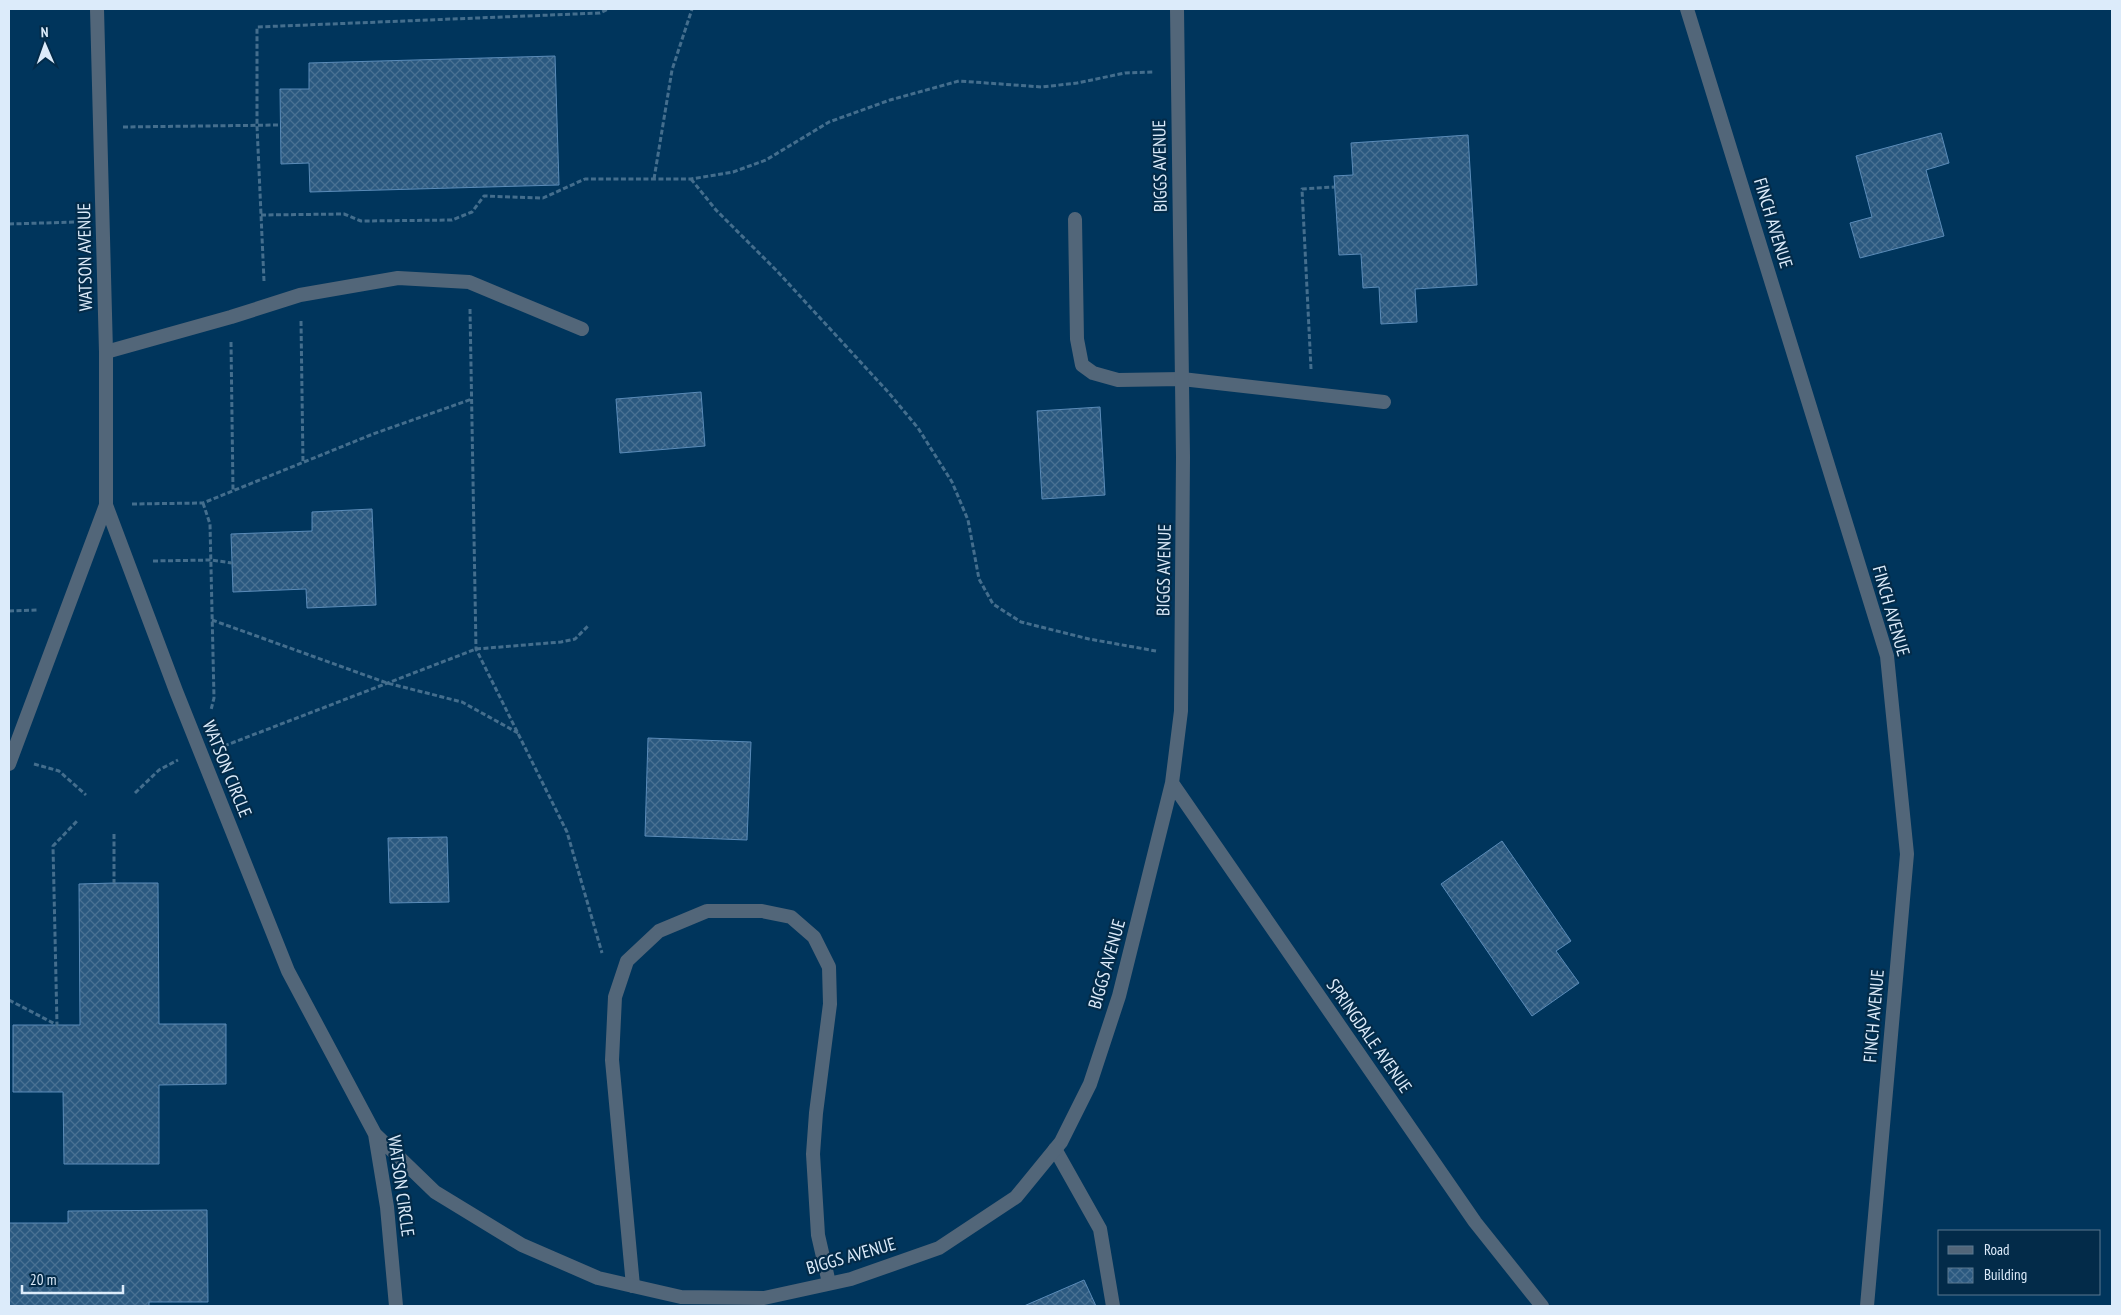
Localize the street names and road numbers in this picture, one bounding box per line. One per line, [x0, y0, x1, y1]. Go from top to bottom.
street label: BIGGS AVENUE [1147, 120, 1172, 212]
street label: FINCH AVENUE [1749, 175, 1798, 271]
street label: WATSON AVENUE [72, 203, 97, 311]
street label: BIGGS AVENUE [1151, 524, 1176, 616]
street label: FINCH AVENUE [1868, 563, 1915, 659]
street label: WATSON CIRCLE [198, 717, 257, 821]
street label: BIGGS AVENUE [1083, 916, 1130, 1011]
street label: FINCH AVENUE [1858, 969, 1889, 1063]
street label: SPRINGDALE AVENUE [1322, 974, 1417, 1097]
street label: WATSON CIRCLE [383, 1134, 420, 1238]
street label: BIGGS AVENUE [803, 1232, 898, 1279]

